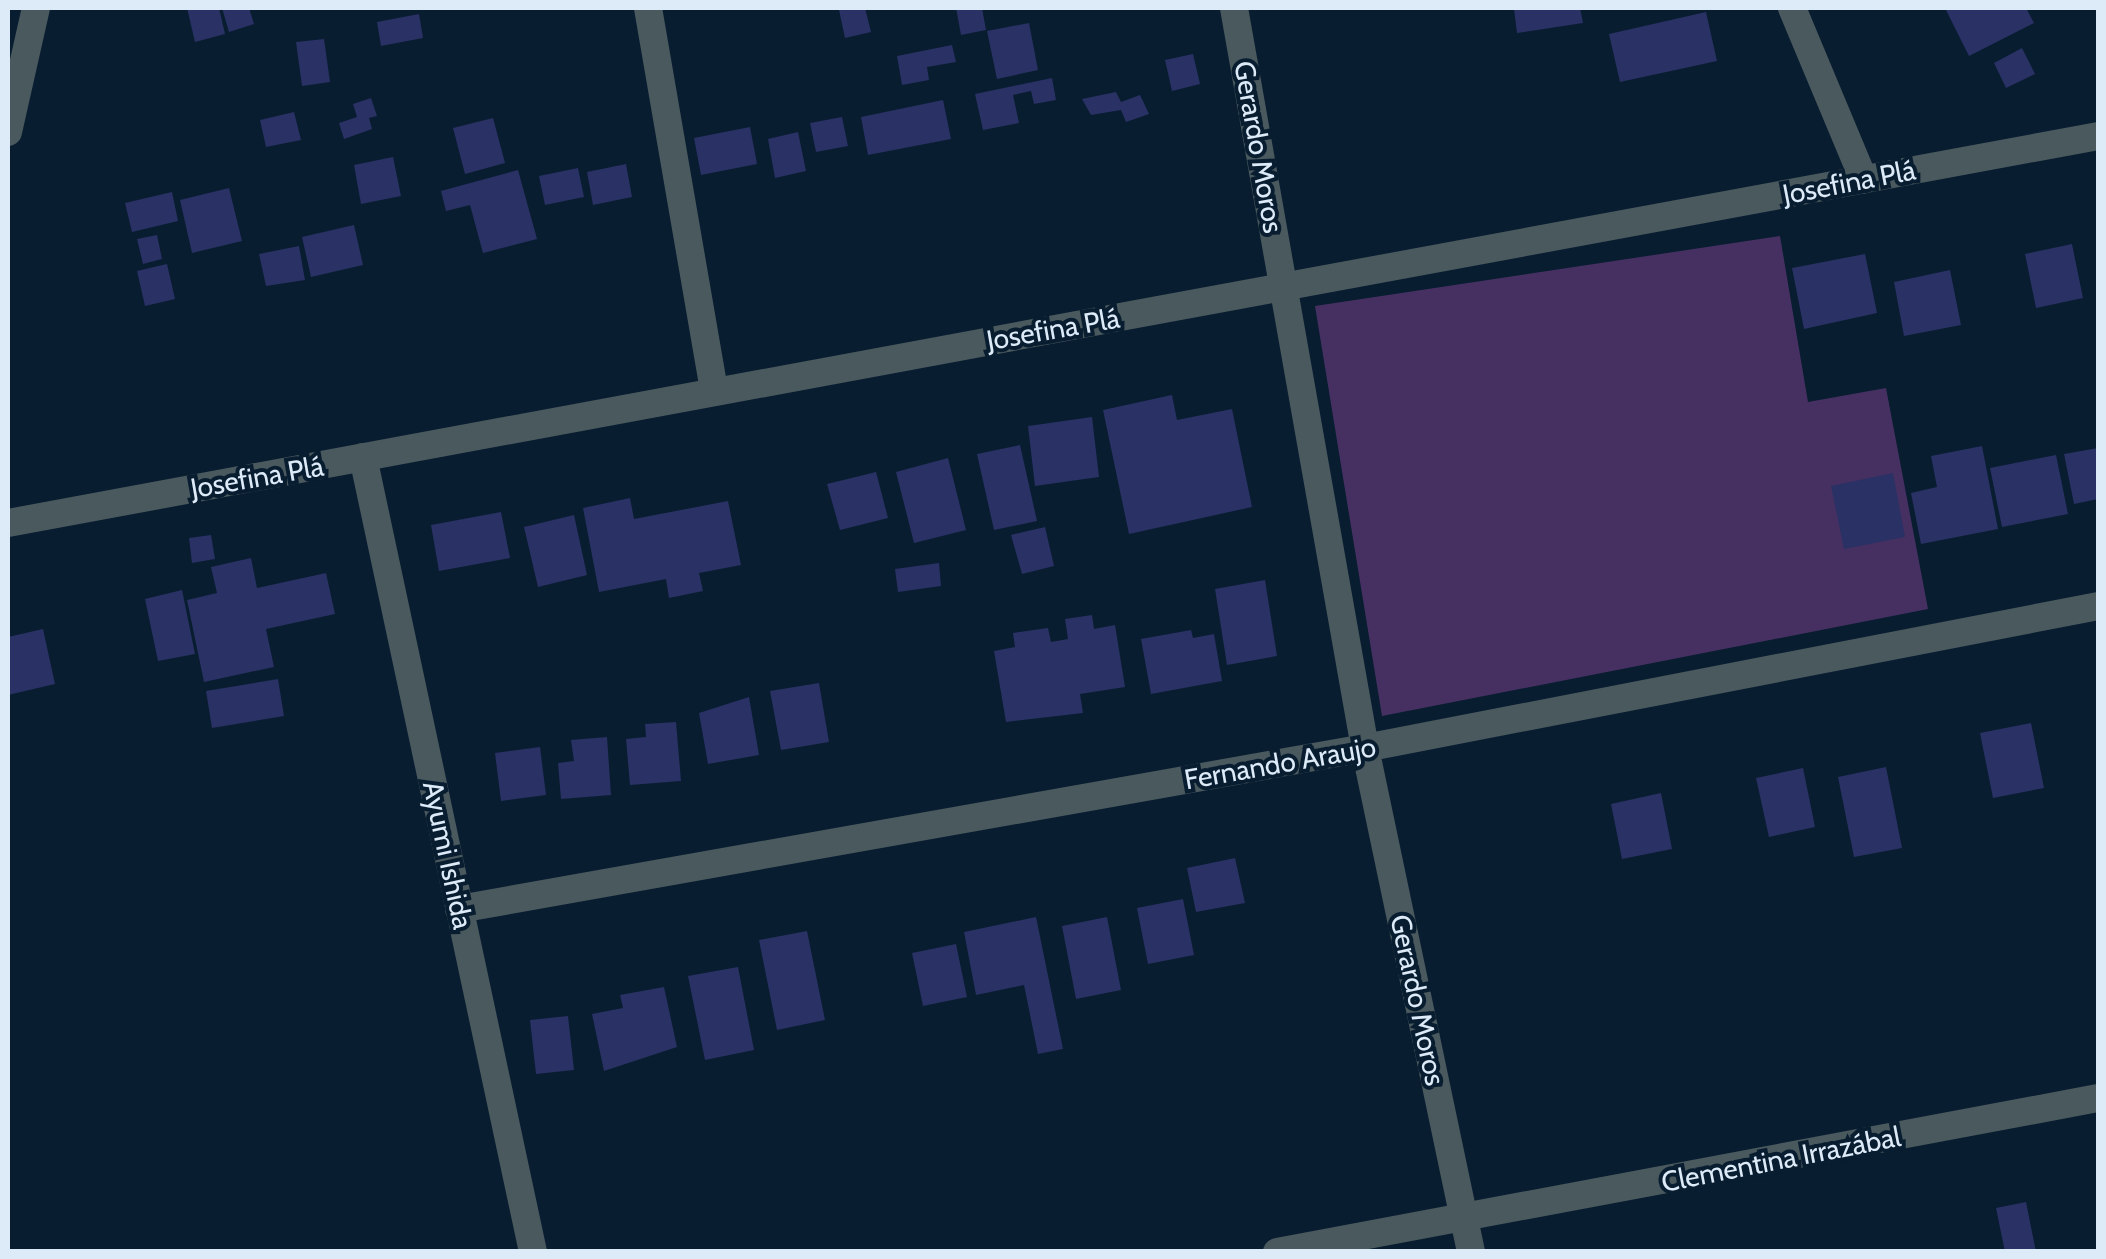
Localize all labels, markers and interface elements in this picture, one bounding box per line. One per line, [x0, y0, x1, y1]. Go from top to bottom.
street label: Gerardo Moros [1227, 58, 1291, 236]
street label: Josefina Plá [1780, 153, 1918, 211]
street label: Josefina Plá [984, 301, 1122, 357]
street label: Josefina Plá [188, 449, 326, 505]
street label: Fernando Araujo [1182, 730, 1378, 796]
street label: Ayumi Ishida [416, 778, 480, 932]
street label: Gerardo Moros [1383, 911, 1453, 1089]
street label: Clementina Irrazábal [1658, 1119, 1904, 1199]

